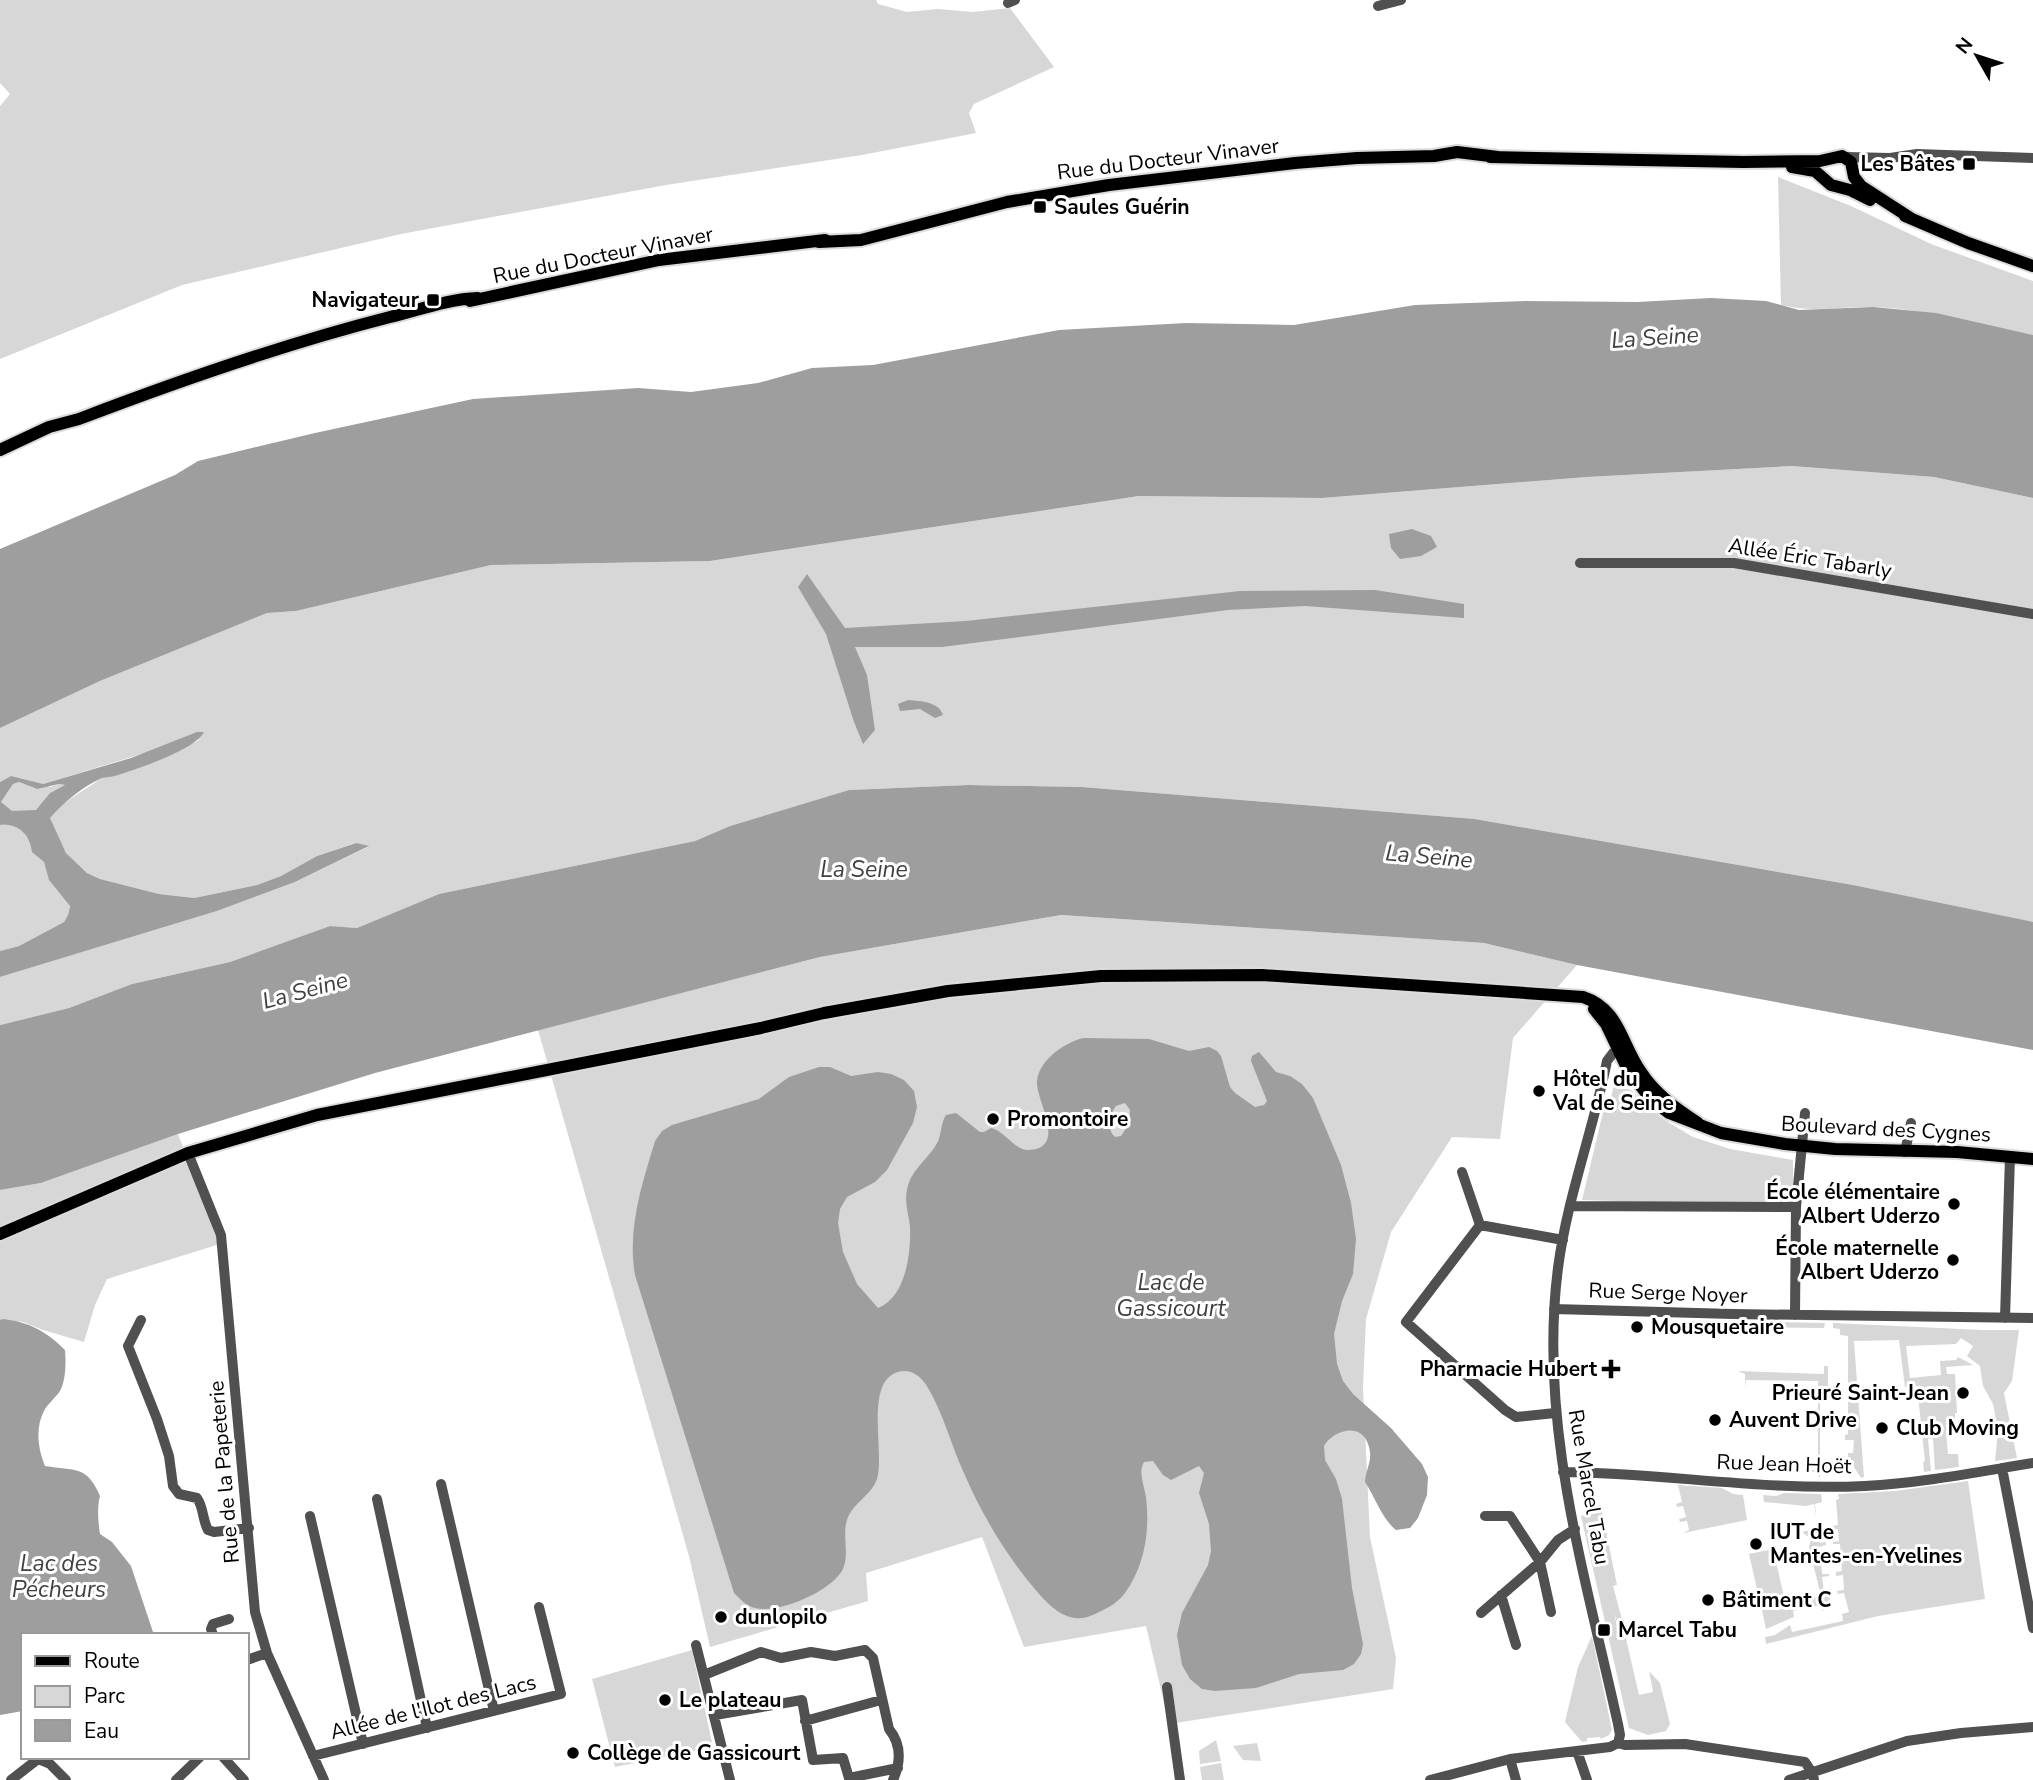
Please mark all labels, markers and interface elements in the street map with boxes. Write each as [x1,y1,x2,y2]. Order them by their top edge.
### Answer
north arrow [1942,21,2012,91]
text: N [1950,32,1979,60]
street label: Rue du Docteur Vinaver [1055,131,1281,187]
place label: Les Bâtes [1860,150,1955,178]
marker: Les Bâtes [1961,156,1977,172]
place label: Saules Guérin [1054,193,1190,221]
marker: Saules Guérin [1032,199,1048,215]
street label: Rue du Docteur Vinaver [491,220,716,290]
place label: Navigateur [312,286,420,314]
marker: Navigateur [425,292,441,308]
water label: La Seine [1610,319,1700,356]
street label: Allée Éric Tabarly [1726,531,1894,585]
water label: La Seine [1384,837,1474,876]
water label: La Seine [820,854,908,885]
water label: La Seine [259,964,351,1017]
place label: Hôtel du Val de Seine [1552,1065,1674,1117]
marker: Hôtel du Val de Seine [1531,1083,1547,1099]
place label: Promontoire [1007,1105,1128,1133]
street label: Boulevard des Cygnes [1780,1110,1992,1148]
marker: Promontoire [985,1111,1001,1127]
place label: École élémentaire Albert Uderzo [1766,1178,1940,1230]
marker: École élémentaire Albert Uderzo [1946,1196,1962,1212]
place label: École maternelle Albert Uderzo [1775,1234,1939,1286]
marker: École maternelle Albert Uderzo [1945,1252,1961,1268]
water label: Lac de Gassicourt [1116,1267,1227,1324]
street label: Rue Serge Noyer [1588,1276,1748,1310]
place label: Mousquetaire [1651,1313,1784,1341]
marker: Mousquetaire [1629,1319,1645,1335]
place label: Pharmacie Hubert [1420,1355,1598,1383]
marker: Pharmacie Hubert [1603,1361,1619,1377]
street label: Rue de la Papeterie [202,1379,246,1565]
place label: Prieuré Saint-Jean [1772,1379,1949,1407]
marker: Prieuré Saint-Jean [1955,1385,1971,1401]
place label: Auvent Drive [1729,1406,1857,1434]
street label: Rue Marcel Tabu [1562,1407,1616,1567]
marker: Auvent Drive [1707,1412,1723,1428]
place label: Club Moving [1896,1414,2019,1442]
marker: Club Moving [1874,1420,1890,1436]
street label: Rue Jean Hoët [1716,1448,1853,1480]
place label: IUT de Mantes-en-Yvelines [1770,1518,1962,1570]
marker: IUT de Mantes-en-Yvelines [1748,1536,1764,1552]
water label: Lac des Pécheurs [12,1548,106,1605]
place label: Bâtiment C [1722,1586,1831,1614]
marker: Bâtiment C [1700,1592,1716,1608]
place label: dunlopilo [735,1603,827,1631]
marker: dunlopilo [713,1609,729,1625]
place label: Marcel Tabu [1618,1616,1737,1644]
marker: Marcel Tabu [1596,1622,1612,1638]
legend [21,1633,248,1759]
text: Route [84,1647,140,1675]
street label: Allée de l'Ilot des Lacs [327,1668,539,1746]
text: Parc [84,1682,125,1710]
place label: Le plateau [679,1686,782,1714]
marker: Le plateau [657,1692,673,1708]
text: Eau [84,1717,119,1745]
place label: Collège de Gassicourt [587,1739,801,1767]
marker: Collège de Gassicourt [565,1745,581,1761]

